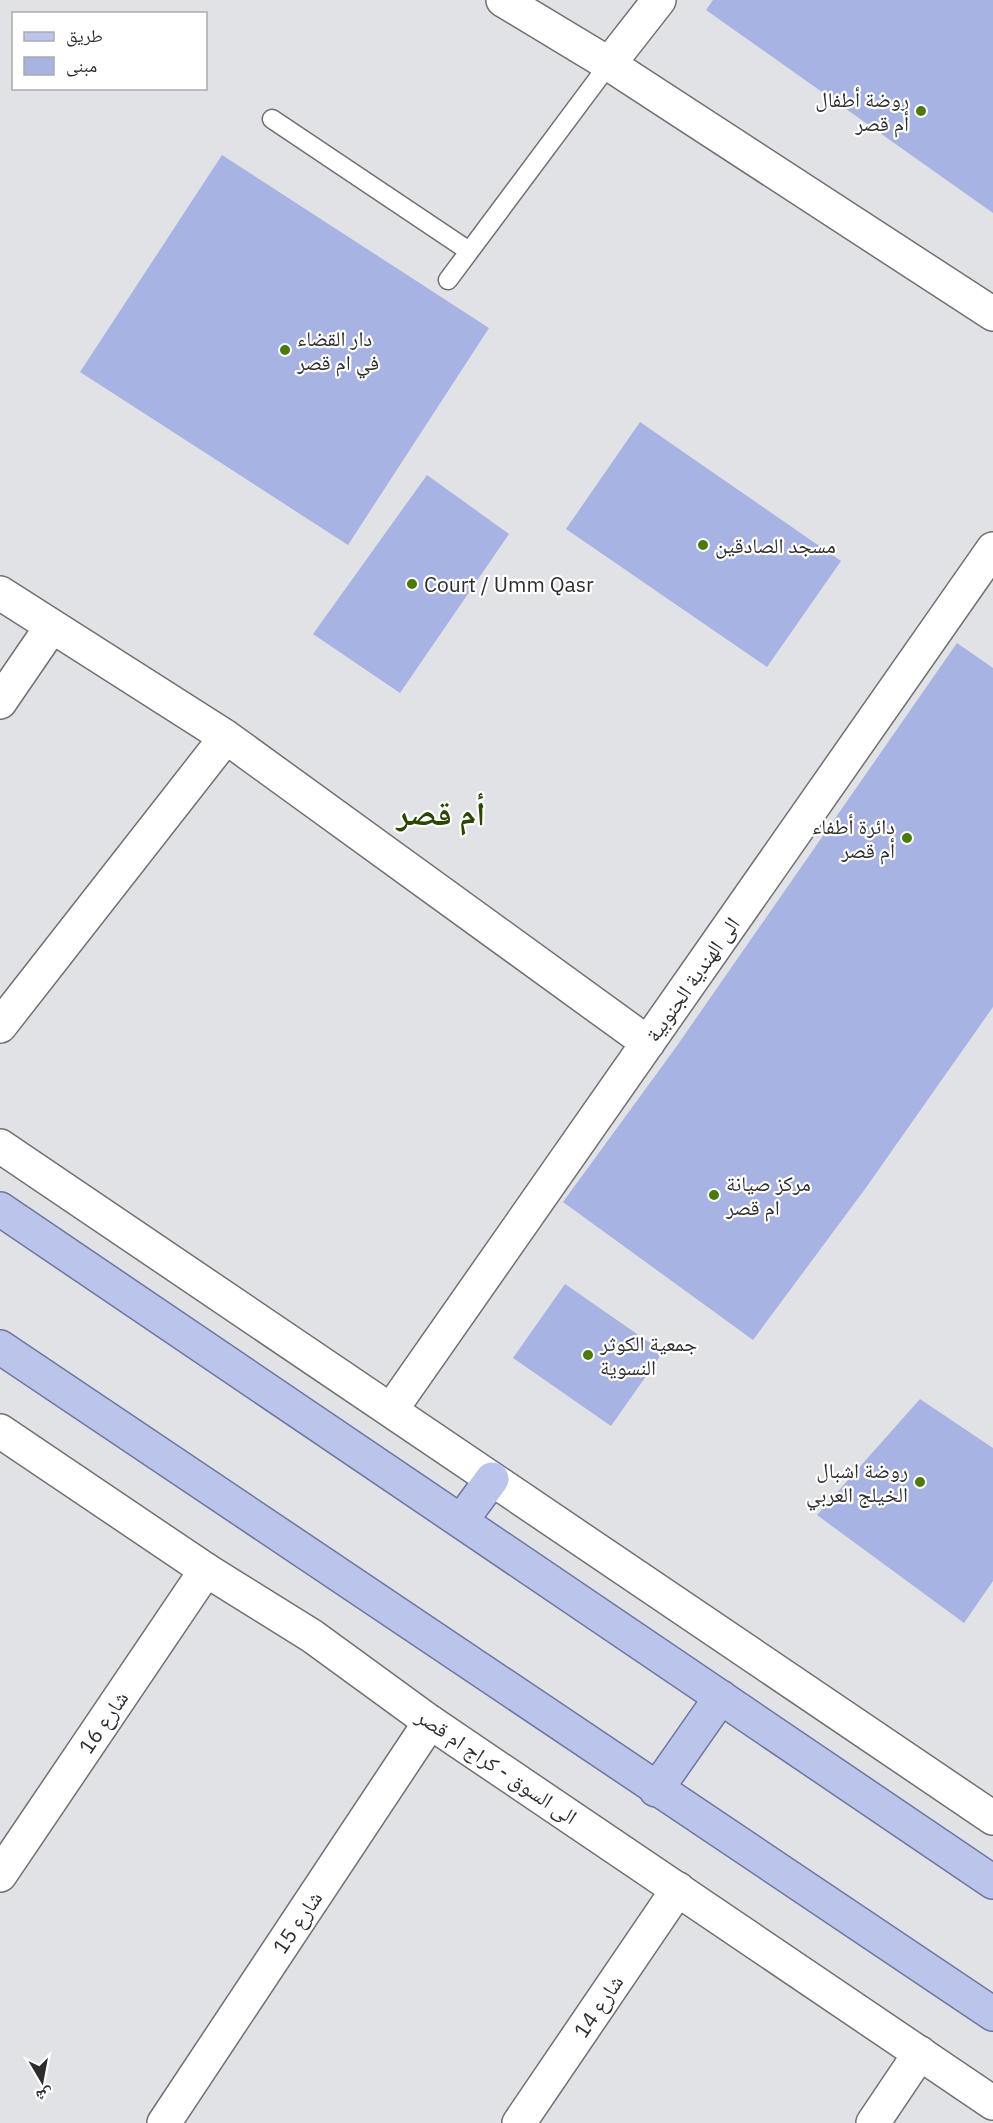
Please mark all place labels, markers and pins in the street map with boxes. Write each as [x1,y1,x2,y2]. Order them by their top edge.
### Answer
place label: روضة أطفال أم قصر [815,85,909,138]
marker: روضة أطفال أم قصر [914,104,928,118]
place label: دار القضاء في ام قصر [296,324,379,379]
marker: دار القضاء في ام قصر [278,343,292,357]
place label: مسجد الصادقين [715,531,836,559]
marker: مسجد الصادقين [696,538,710,552]
place label: Court / Umm Qasr [424,570,594,598]
marker: Court / Umm Qasr [405,577,419,591]
place label: دائرة أطفاء أم قصر [812,812,895,865]
marker: دائرة أطفاء أم قصر [900,831,914,845]
place label: مركز صيانة ام قصر [725,1169,811,1222]
marker: مركز صيانة ام قصر [707,1188,721,1202]
place label: جمعية الكوثر النسوية [599,1329,697,1381]
marker: جمعية الكوثر النسوية [581,1348,595,1362]
place label: روضة اشبال الخيلج العربي [806,1456,908,1511]
marker: روضة اشبال الخيلج العربي [913,1475,927,1489]

